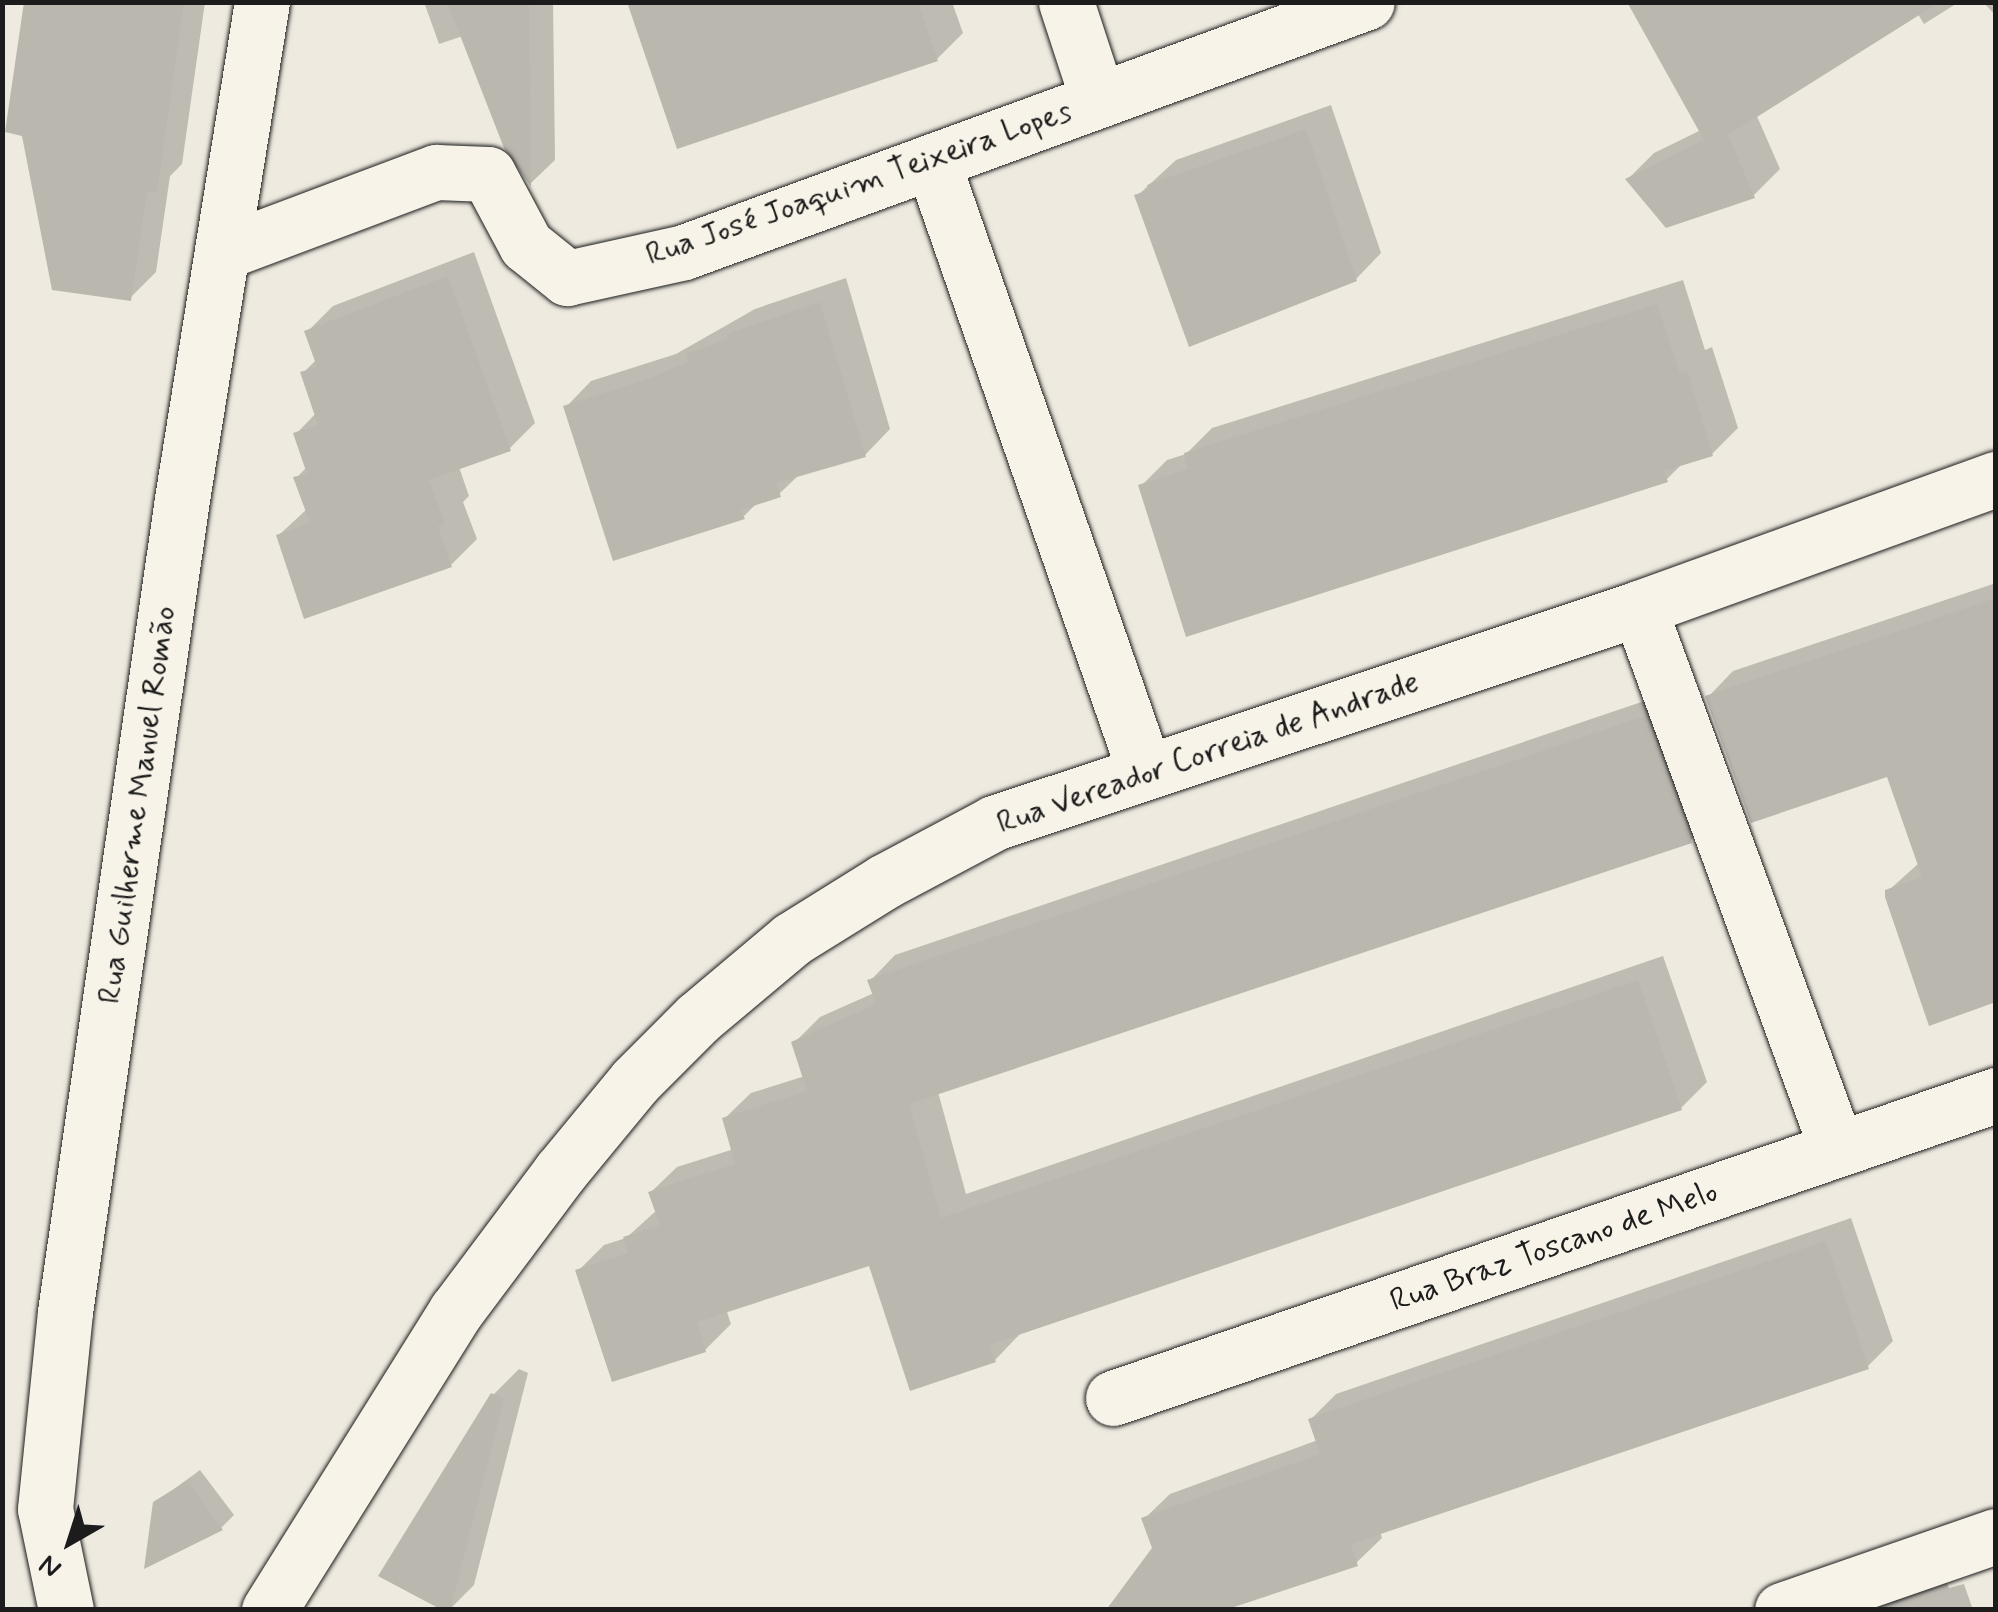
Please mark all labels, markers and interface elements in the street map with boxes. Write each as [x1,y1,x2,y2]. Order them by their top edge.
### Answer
street label: Rua José Joaquim Teixeira Lopes [639,92,1079,276]
street label: Rua Guilherme Manuel Romão [91,602,185,1008]
street label: Rua Vereador Correia de Andrade [987,661,1429,845]
street label: Rua Braz Toscano de Melo [1385,1173,1723,1321]
north arrow [20,1492,120,1592]
text: N [32,1545,70,1586]

